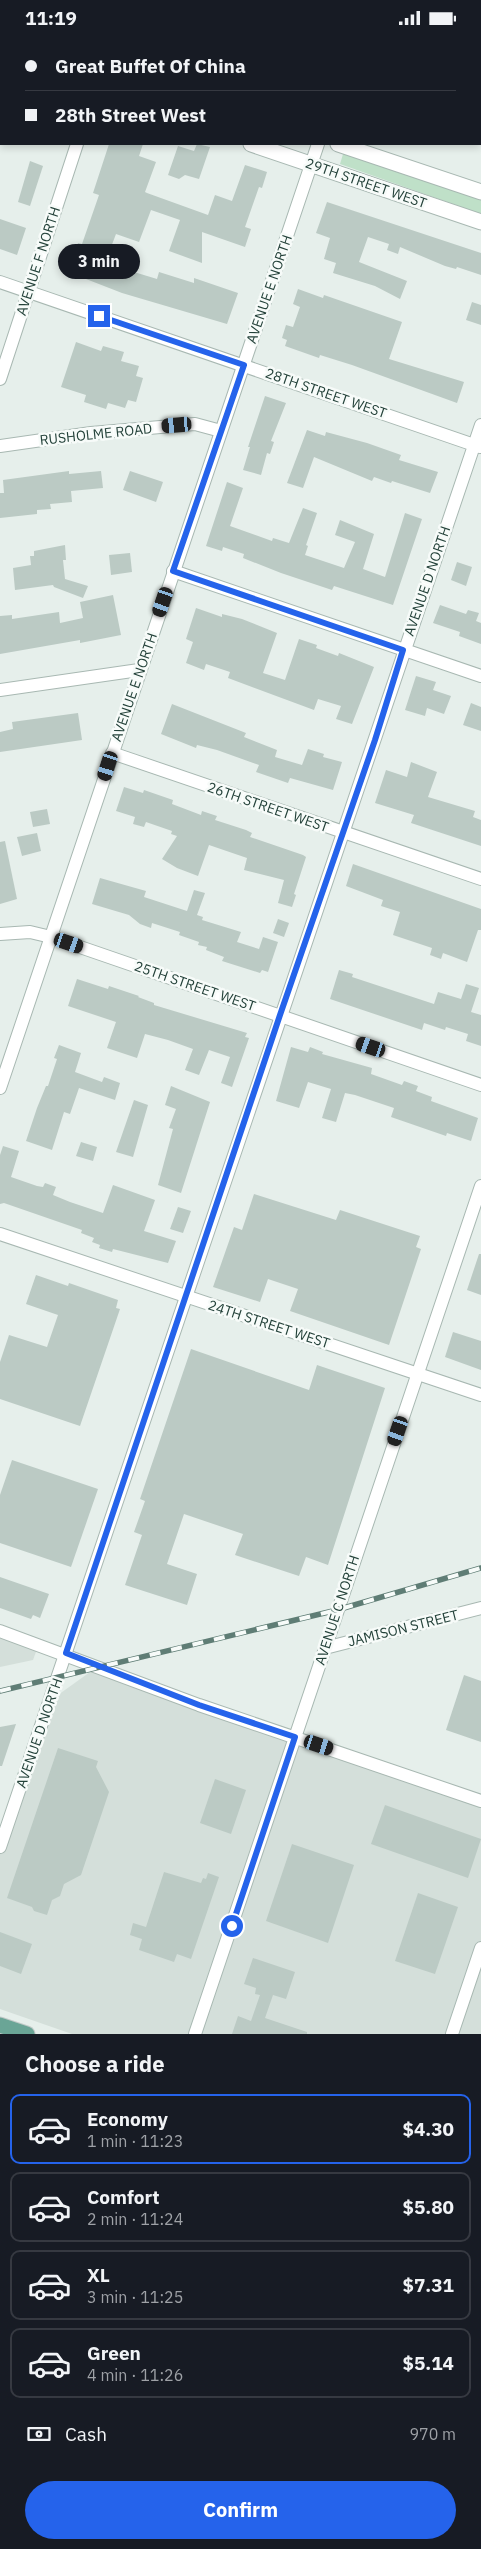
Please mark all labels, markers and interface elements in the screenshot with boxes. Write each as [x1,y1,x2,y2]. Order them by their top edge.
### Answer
text: 11:19 [25,6,77,30]
text: Great Buffet Of China [55,54,246,78]
text: 28th Street West [55,103,206,127]
street label: 29TH STREET WEST [303,154,429,212]
street label: AVENUE F NORTH [12,204,64,318]
street label: AVENUE E NORTH [242,232,296,346]
callout: 3 min [58,243,140,279]
text: 3 min [78,251,120,271]
route end [88,305,110,327]
street label: 28TH STREET WEST [263,364,389,422]
car [161,416,192,434]
street label: RUSHOLME ROAD [39,419,153,449]
street label: AVENUE D NORTH [400,524,454,638]
car [151,585,174,619]
street label: AVENUE E NORTH [107,630,161,744]
car [96,749,119,783]
street label: 26TH STREET WEST [205,778,331,836]
car [52,931,85,955]
street label: 25TH STREET WEST [132,957,258,1015]
car [354,1035,387,1059]
street label: 24TH STREET WEST [206,1296,332,1352]
car [386,1414,409,1448]
street label: AVENUE C NORTH [311,1553,363,1667]
street label: JAMISON STREET [346,1606,460,1650]
street label: AVENUE D NORTH [12,1676,66,1790]
car [302,1733,335,1757]
route start [221,1915,243,1937]
text: Choose a ride [25,2049,165,2078]
icon: car [27,2107,72,2152]
text: Economy [87,2107,168,2131]
text: $4.30 [402,2117,454,2141]
text: 1 min · 11:23 [87,2131,183,2151]
icon: car [27,2185,72,2230]
text: Comfort [87,2185,160,2209]
text: $5.80 [402,2195,454,2219]
text: 2 min · 11:24 [87,2209,183,2229]
icon: car [27,2263,72,2308]
text: XL [87,2263,110,2287]
text: $7.31 [402,2273,454,2297]
text: 3 min · 11:25 [87,2287,183,2307]
icon: car [27,2341,72,2386]
text: Green [87,2341,141,2365]
text: $5.14 [402,2351,454,2375]
text: 4 min · 11:26 [87,2365,183,2385]
icon: cash [25,2420,53,2448]
text: Cash [65,2422,107,2446]
text: 970 m [409,2424,456,2444]
button: Confirm [25,2481,456,2539]

